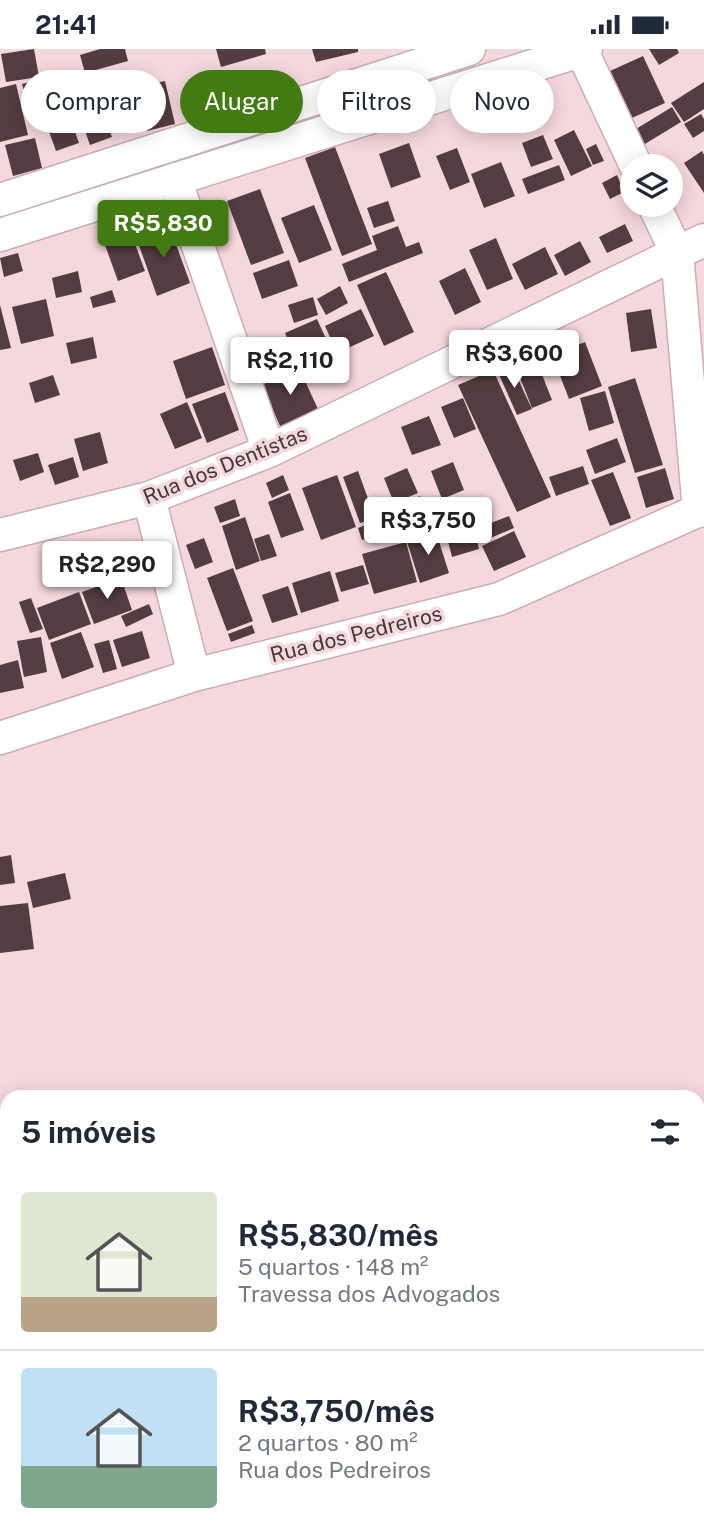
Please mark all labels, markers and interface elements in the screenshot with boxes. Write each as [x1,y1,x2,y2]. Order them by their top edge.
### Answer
text: 21:41 [35,9,98,40]
chip: Comprar [21,70,166,133]
chip: Alugar [180,70,303,133]
chip: Filtros [317,70,436,133]
chip: Novo [450,70,554,133]
map controls [620,154,683,217]
button: layers [620,154,683,217]
pin: R$5,830 [98,201,228,260]
text: R$5,830 [114,209,212,236]
pin: R$3,600 [449,331,579,390]
pin: R$2,110 [225,337,355,397]
text: R$3,600 [465,339,563,366]
text: R$2,110 [246,346,334,373]
street label: Rua dos Dentistas [139,421,311,509]
pin: R$3,750 [363,497,493,557]
text: R$3,750 [380,506,476,533]
pin: R$2,290 [42,541,172,601]
text: R$2,290 [58,550,156,577]
street label: Rua dos Pedreiros [268,601,444,667]
icon: filters [646,1113,684,1151]
text: 5 imóveis [21,1114,156,1150]
text: R$5,830/mês [238,1217,438,1253]
icon: home [77,1220,161,1304]
text: 5 quartos · 148 m² [238,1253,429,1280]
text: Travessa dos Advogados [238,1280,500,1307]
text: R$3,750/mês [238,1393,435,1429]
icon: home [77,1396,161,1480]
text: 2 quartos · 80 m² [238,1429,418,1456]
text: Rua dos Pedreiros [238,1456,431,1483]

